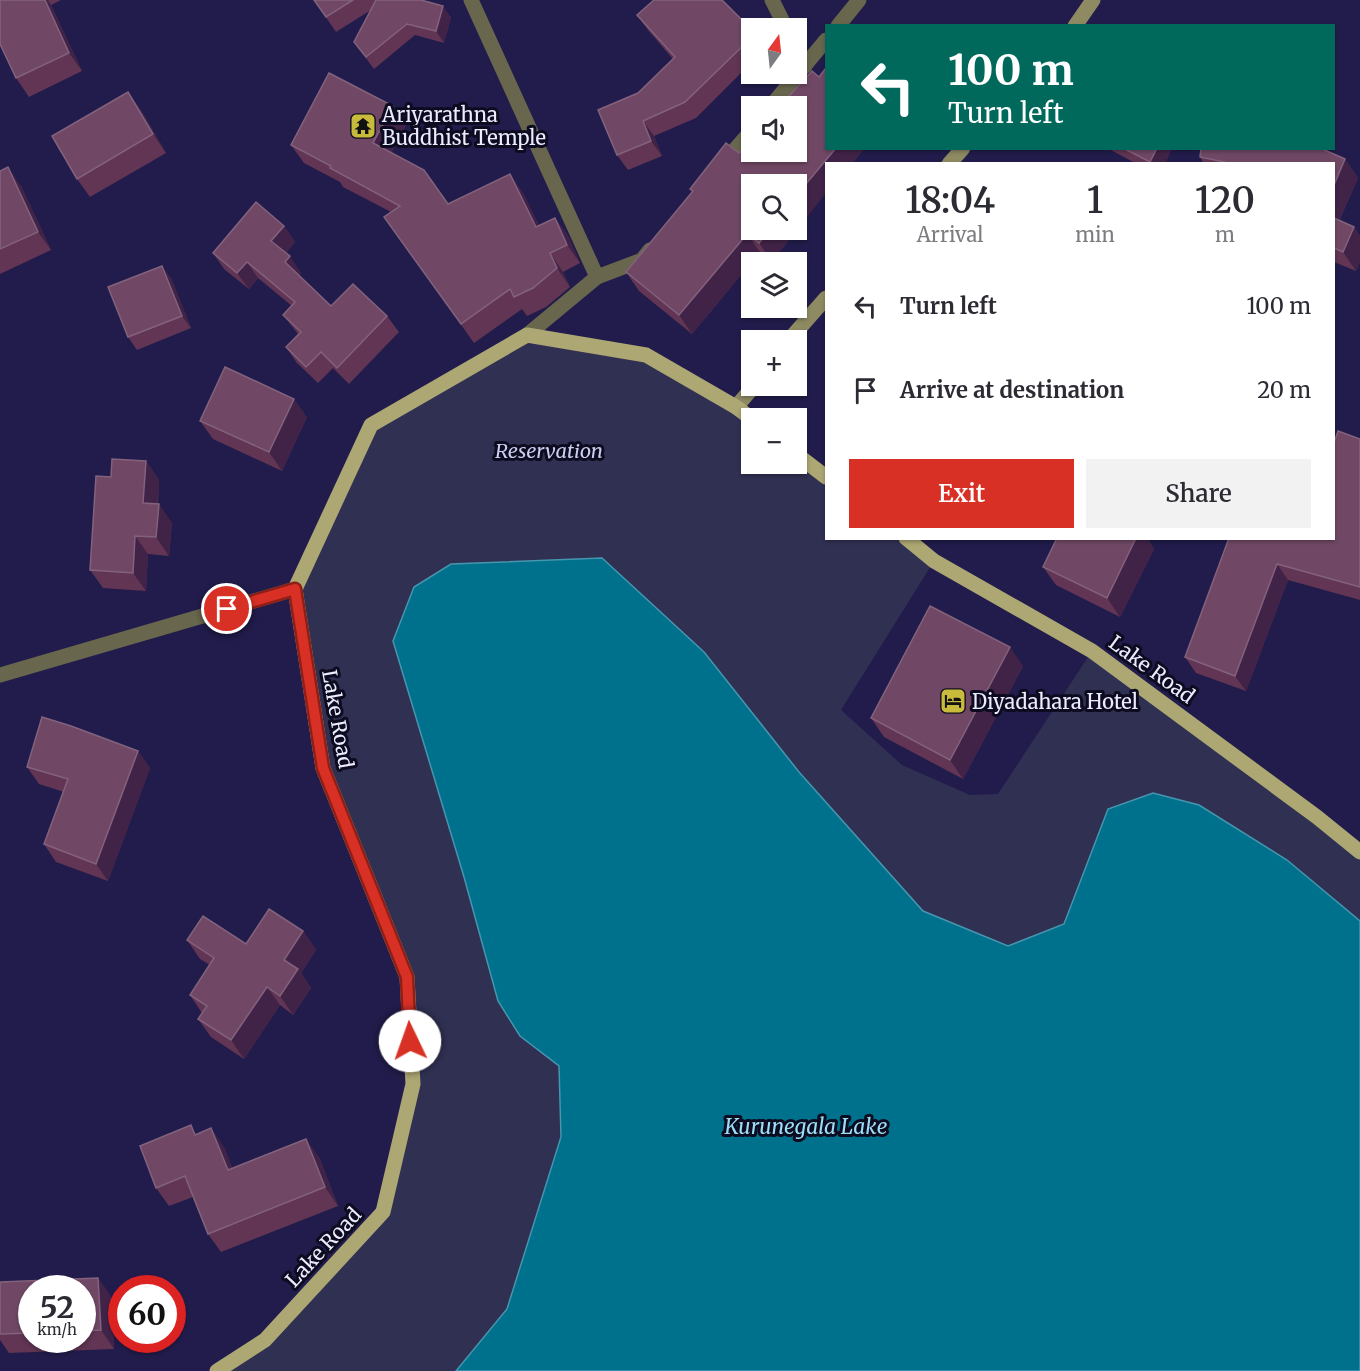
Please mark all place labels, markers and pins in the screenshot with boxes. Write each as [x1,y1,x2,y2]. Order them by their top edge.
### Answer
place label: Ariyarathna Buddhist Temple [381,102,546,150]
temple icon: Ariyarathna Buddhist Temple [348,111,378,141]
pin [201,583,252,634]
hotel icon: Diyadahara Hotel [938,686,968,716]
place label: Diyadahara Hotel [972,689,1138,714]

